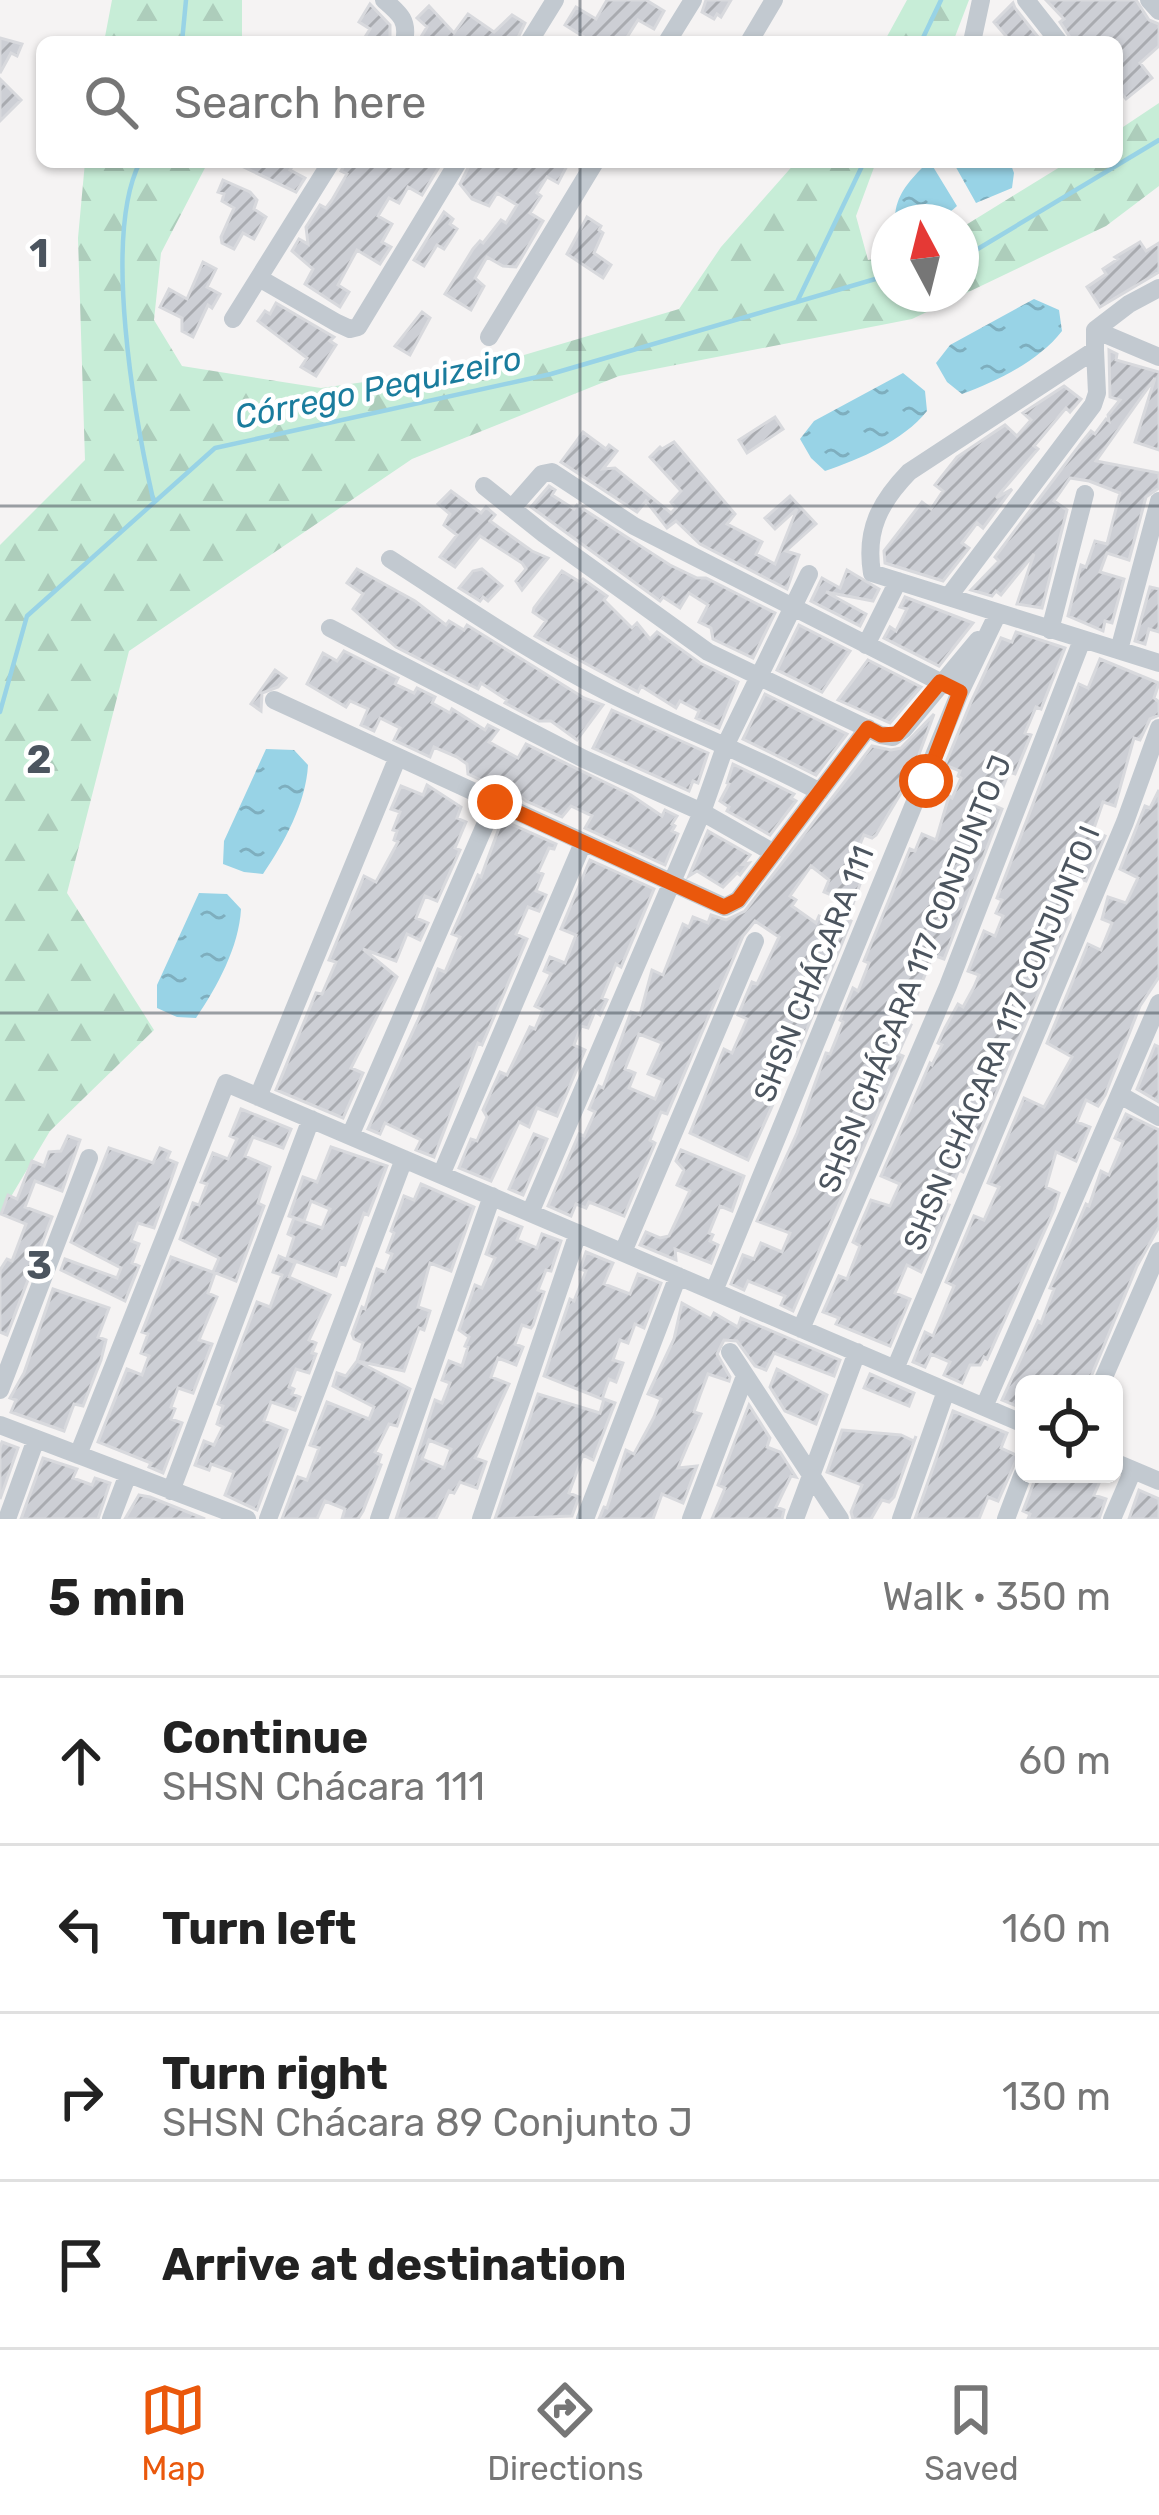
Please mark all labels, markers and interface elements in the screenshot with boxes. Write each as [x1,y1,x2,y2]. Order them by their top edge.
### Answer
search box [36,36,1123,168]
icon: search [78,69,144,135]
text: Search here [174,76,426,129]
north arrow [871,204,979,312]
text: 1 [29,231,49,277]
water label: Córrego Pequizeiro [231,338,525,437]
text: 2 [26,737,52,783]
street label: SHSN CHÁCARA 117 CONJUNTO J [811,750,1019,1198]
route start [899,754,953,808]
route end [468,775,522,829]
street label: SHSN CHÁCARA 117 CONJUNTO I [896,820,1108,1256]
street label: SHSN CHÁCARA 111 [746,841,882,1107]
text: 3 [26,1243,52,1289]
map controls [1015,1375,1123,1483]
button: locate [1015,1375,1123,1483]
text: 5 min [48,1567,186,1628]
text: Walk · 350 m [882,1574,1111,1620]
text: Continue [162,1711,368,1764]
icon: ahead [48,1728,114,1794]
text: 60 m [1018,1738,1111,1784]
text: SHSN Chácara 111 [162,1764,485,1810]
icon: left [48,1896,114,1962]
text: Turn left [162,1902,356,1955]
text: 160 m [1002,1906,1111,1952]
text: Turn right [162,2047,388,2100]
icon: right [48,2064,114,2130]
text: 130 m [1002,2074,1111,2120]
text: SHSN Chácara 89 Conjunto J [162,2100,693,2146]
icon: arrive [48,2232,114,2298]
text: Arrive at destination [162,2238,627,2291]
tab: Map [140,2377,206,2488]
tab: Directions [487,2377,644,2488]
tab: Saved [924,2377,1019,2488]

